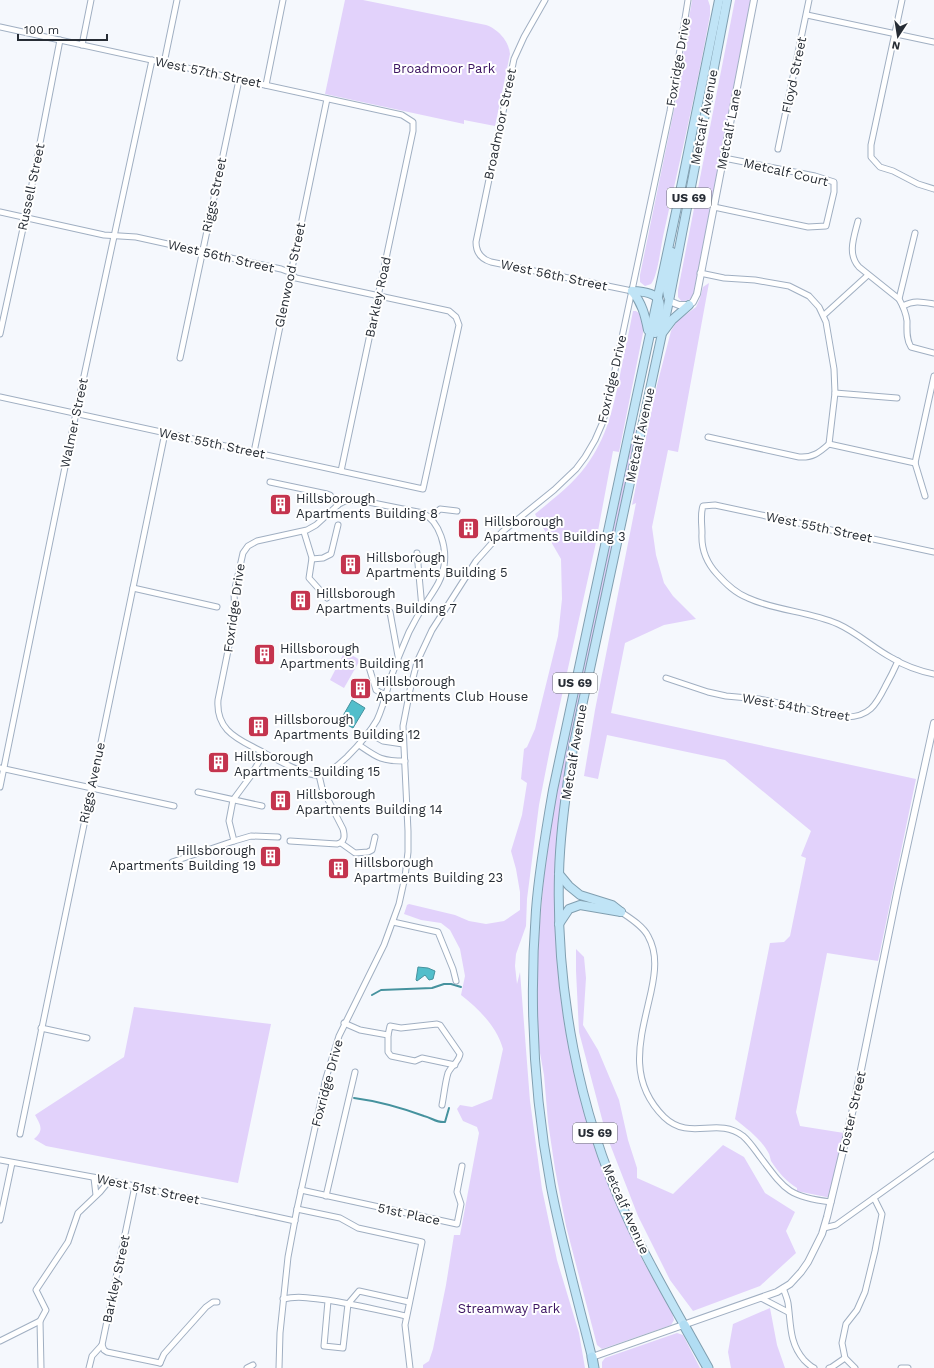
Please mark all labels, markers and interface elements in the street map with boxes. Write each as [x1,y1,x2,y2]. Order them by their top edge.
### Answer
scale bar [18,16,107,42]
street label: Foxridge Drive [663,16,693,108]
north arrow [878,16,918,56]
text: 100 m [24,23,59,37]
street label: Floyd Street [779,35,810,115]
text: N [891,38,901,52]
street label: West 57th Street [154,53,263,91]
park label: Broadmoor Park [393,61,496,76]
street label: Broadmoor Street [481,66,519,181]
street label: Metcalf Avenue [687,68,721,166]
street label: Metcalf Lane [714,87,744,171]
street label: Russell Street [14,141,48,232]
street label: Metcalf Court [742,155,830,189]
street label: Riggs Street [199,156,229,234]
road number: US 69 [667,188,711,208]
street label: Glenwood Street [272,221,309,329]
street label: West 56th Street [166,236,276,276]
street label: Barkley Road [362,255,394,339]
street label: West 56th Street [499,256,609,294]
street label: Foxridge Drive [595,334,629,424]
street label: Walmer Street [57,376,91,469]
street label: Metcalf Avenue [623,386,657,484]
street label: West 55th Street [157,424,267,462]
place label: Hillsborough Apartments Building 8 [296,491,438,521]
building icon: Hillsborough Apartments Building 8 [268,492,294,518]
street label: West 55th Street [764,508,874,546]
place label: Hillsborough Apartments Building 3 [484,514,626,544]
building icon: Hillsborough Apartments Building 3 [455,515,481,541]
place label: Hillsborough Apartments Building 5 [366,550,508,580]
building icon: Hillsborough Apartments Building 5 [338,551,364,577]
street label: Foxridge Drive [220,563,248,653]
place label: Hillsborough Apartments Building 7 [316,586,457,616]
building icon: Hillsborough Apartments Building 7 [288,587,314,613]
place label: Hillsborough Apartments Building 11 [280,641,424,671]
building icon: Hillsborough Apartments Building 11 [252,642,278,668]
road number: US 69 [553,673,597,693]
place label: Hillsborough Apartments Club House [376,674,528,704]
building icon: Hillsborough Apartments Club House [347,675,373,701]
street label: West 54th Street [741,690,851,724]
street label: Metcalf Avenue [558,703,590,801]
place label: Hillsborough Apartments Building 12 [274,712,420,742]
building icon: Hillsborough Apartments Building 12 [245,713,271,739]
street label: Riggs Avenue [76,741,108,825]
place label: Hillsborough Apartments Building 15 [234,749,380,779]
building icon: Hillsborough Apartments Building 15 [206,750,232,776]
place label: Hillsborough Apartments Building 14 [296,787,443,817]
building icon: Hillsborough Apartments Building 14 [268,788,294,814]
place label: Hillsborough Apartments Building 19 [109,843,256,873]
building icon: Hillsborough Apartments Building 19 [258,844,284,870]
place label: Hillsborough Apartments Building 23 [354,855,503,885]
building icon: Hillsborough Apartments Building 23 [325,856,351,882]
street label: Foxridge Drive [308,1038,346,1128]
street label: Foster Street [835,1069,869,1154]
road number: US 69 [573,1123,617,1143]
street label: Metcalf Avenue [599,1162,653,1256]
street label: West 51st Street [95,1171,201,1207]
street label: 51st Place [376,1200,442,1228]
street label: Barkley Street [99,1233,133,1324]
park label: Streamway Park [458,1301,561,1316]

